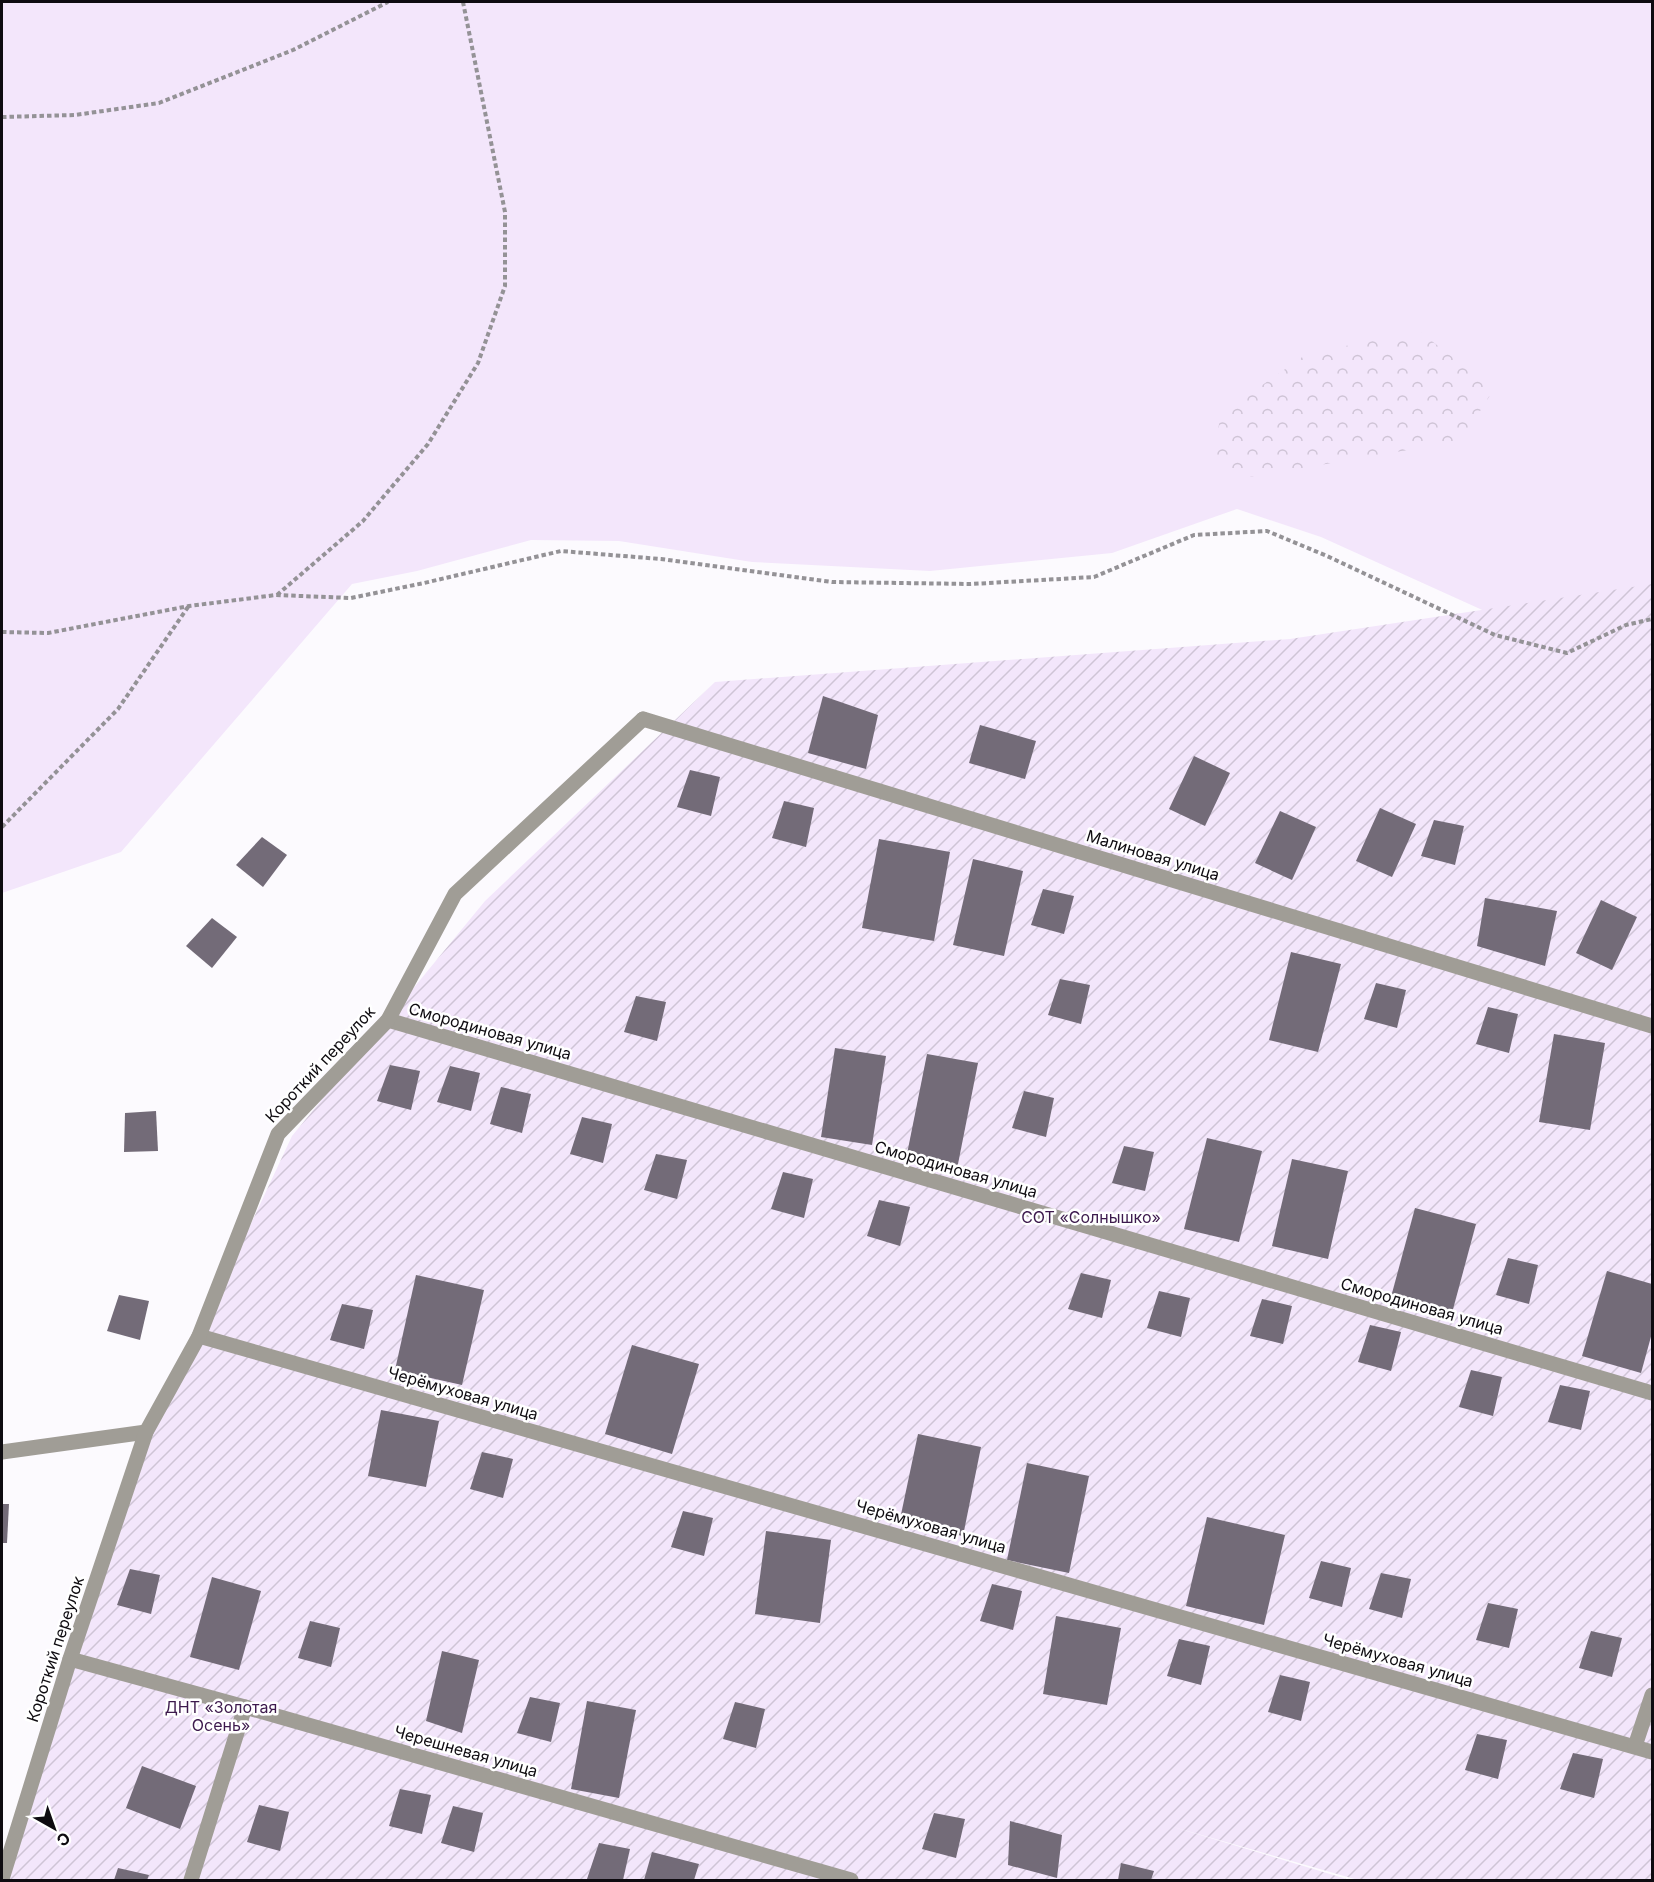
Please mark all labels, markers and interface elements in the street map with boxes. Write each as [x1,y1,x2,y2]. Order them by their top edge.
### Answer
street label: Малиновая улица [1084,825,1222,885]
street label: Смородиновая улица [406,998,574,1064]
street label: Короткий переулок [261,1001,379,1126]
street label: Смородиновая улица [872,1136,1040,1202]
park label: СОТ «Солнышко» [1021,1207,1161,1227]
street label: Смородиновая улица [1338,1273,1506,1339]
street label: Черёмуховая улица [385,1362,541,1424]
street label: Черёмуховая улица [853,1495,1009,1557]
street label: Короткий переулок [22,1573,88,1724]
street label: Черёмуховая улица [1320,1629,1476,1691]
park label: ДНТ «Золотая Осень» [165,1697,277,1735]
street label: Черешневая улица [392,1721,540,1781]
north arrow [24,1798,84,1858]
text: С [53,1828,75,1851]

